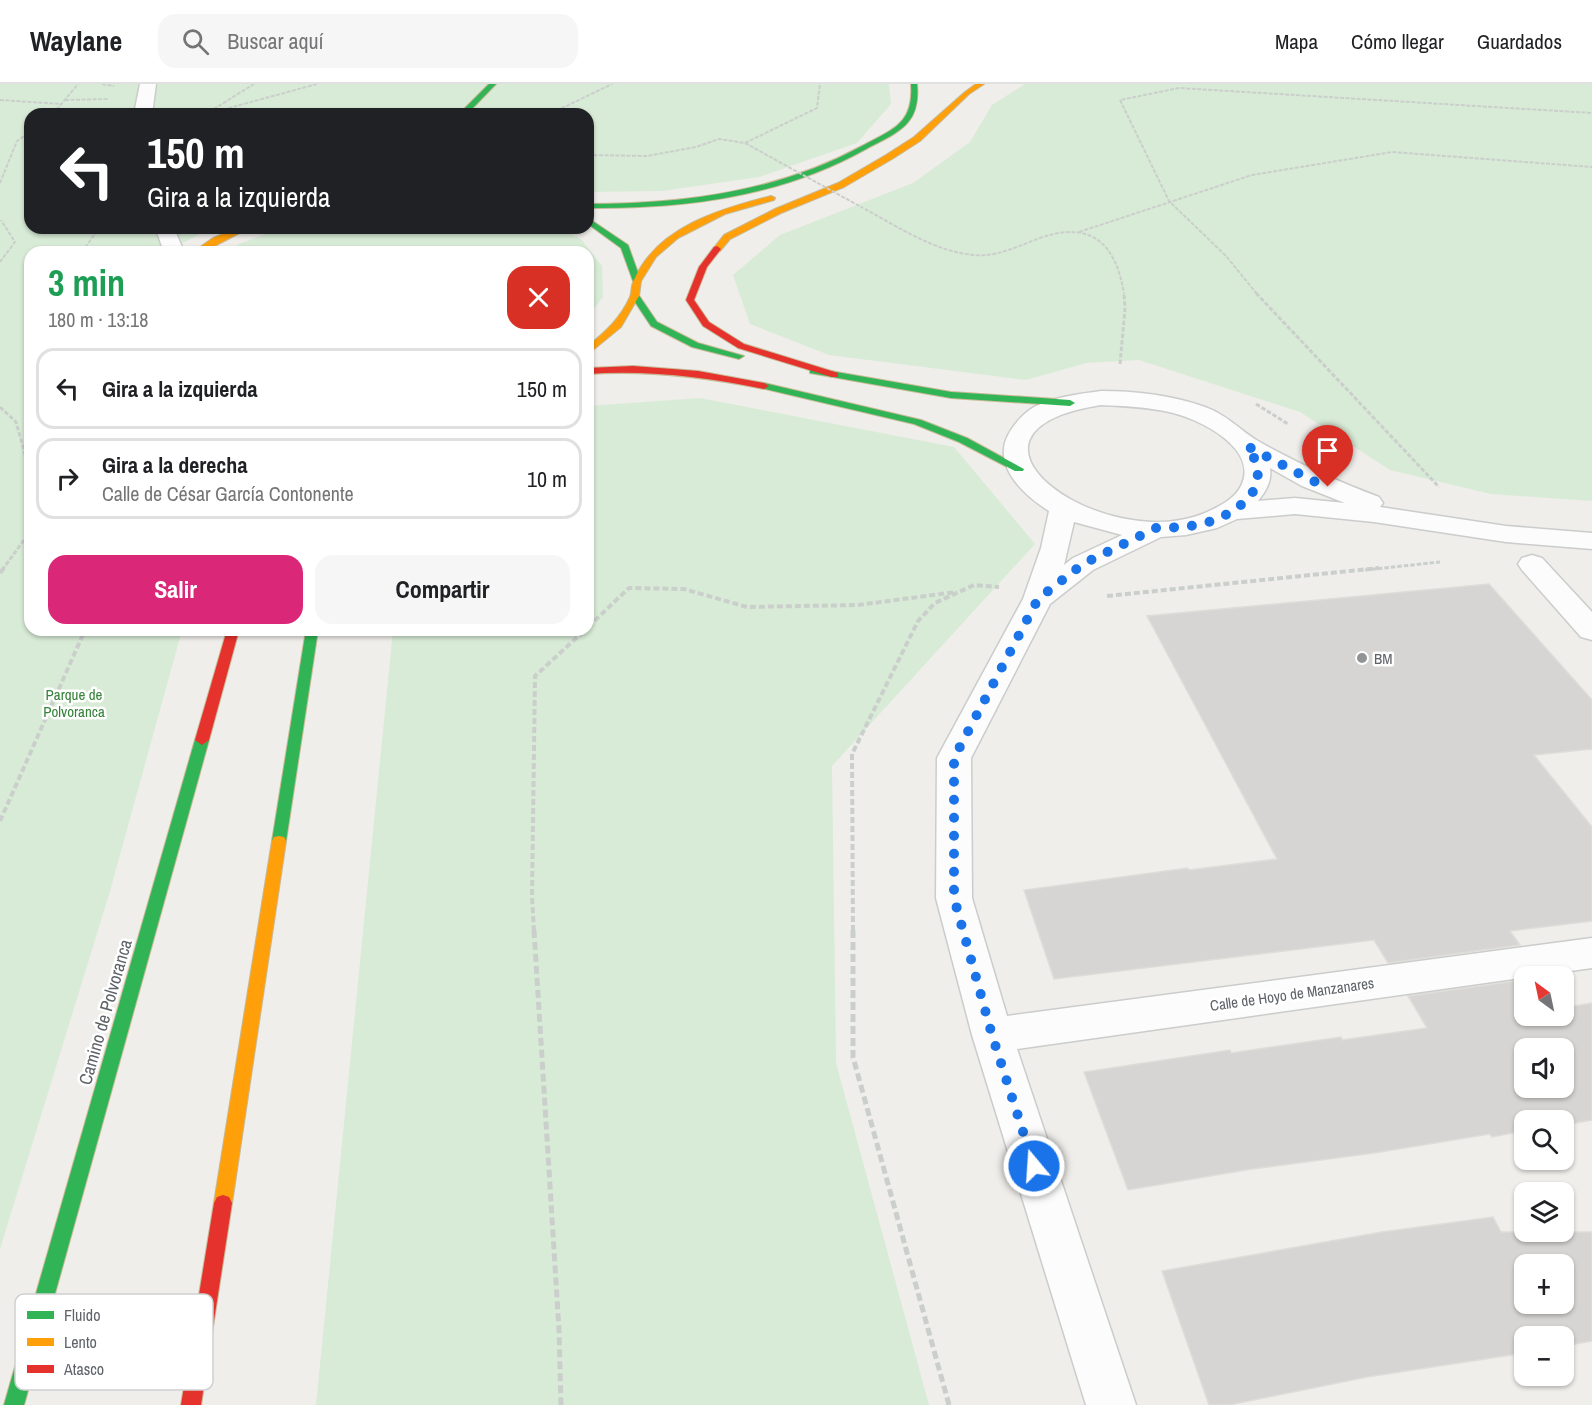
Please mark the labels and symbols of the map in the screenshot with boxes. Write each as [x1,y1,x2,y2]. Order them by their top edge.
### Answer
pin [1302,425,1353,487]
place label: BM [1374,648,1392,669]
marker: BM [1355,651,1369,665]
park label: Parque de Polvoranca [43,684,105,722]
street label: Camino de Polvoranca [72,936,138,1088]
north arrow [1514,966,1574,1026]
street label: Calle de Hoyo de Manzanares [1209,972,1375,1016]
position arrow [1002,1134,1066,1198]
legend [15,1294,213,1390]
text: Fluido [64,1304,100,1326]
text: Lento [64,1331,97,1353]
text: Atasco [63,1358,104,1380]

